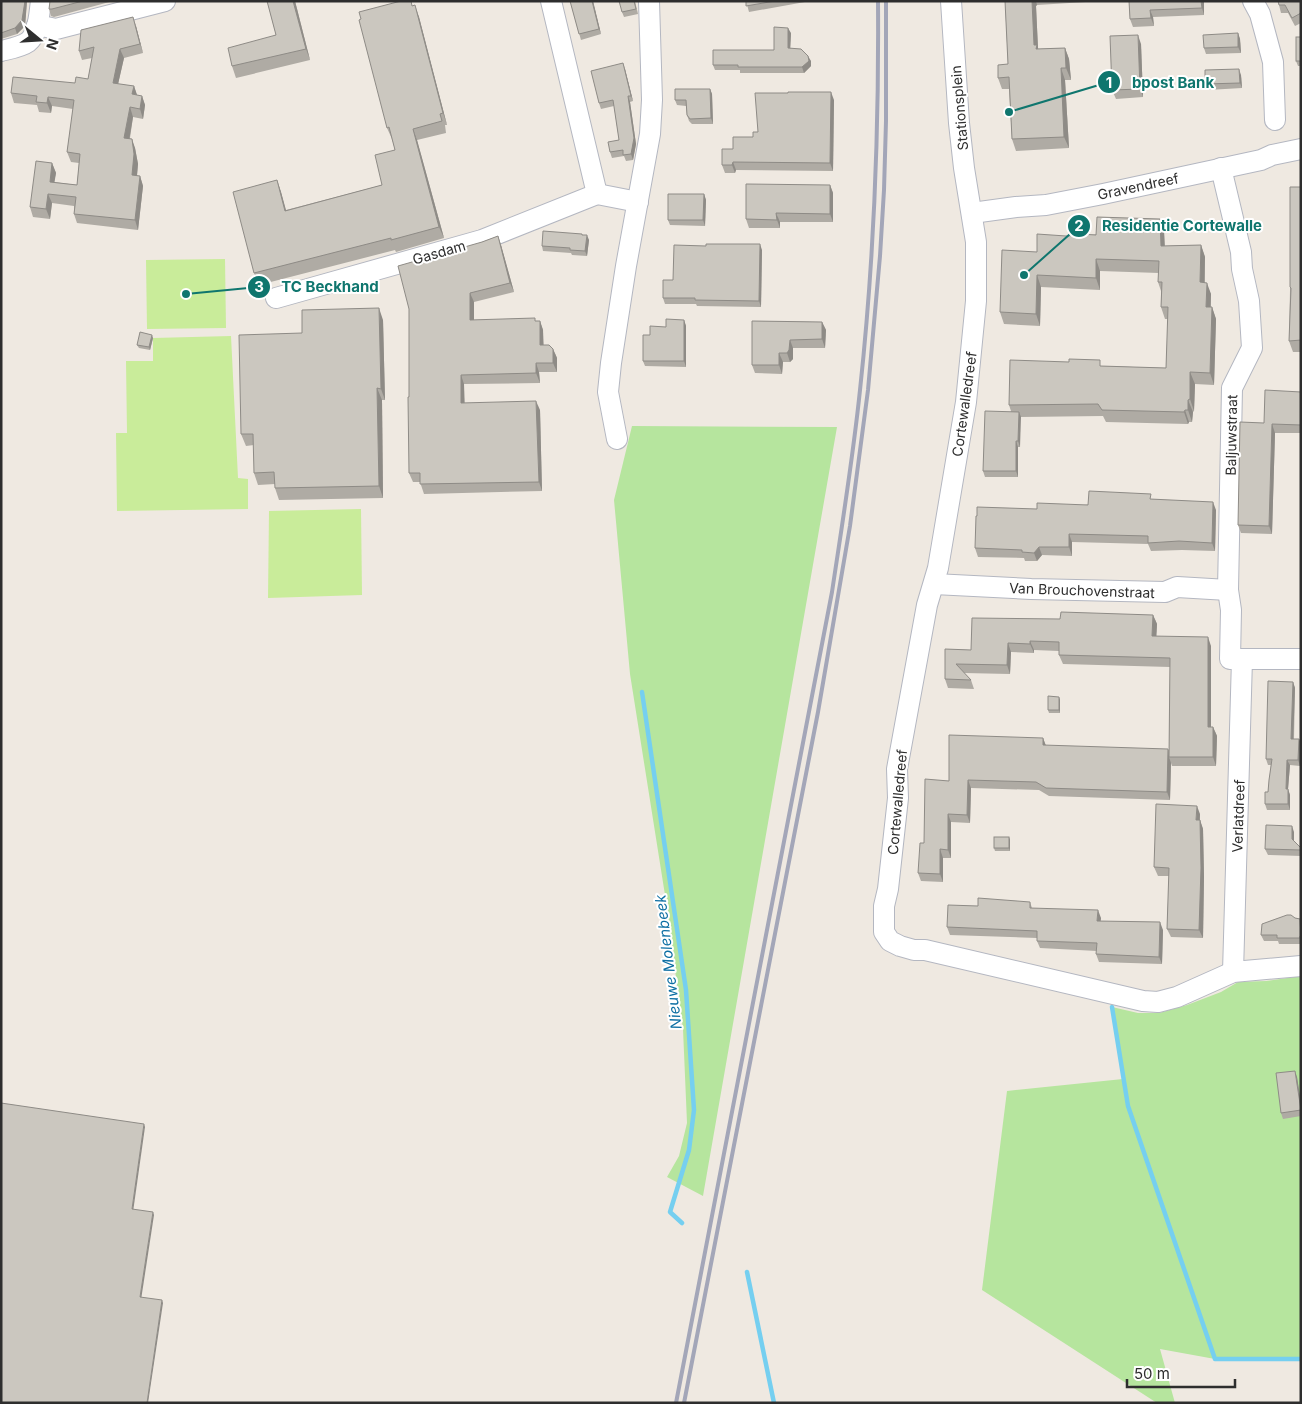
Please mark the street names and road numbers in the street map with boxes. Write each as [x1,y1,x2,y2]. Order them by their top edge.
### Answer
street label: Stationsplein [947,65,971,151]
street label: Gravendreef [1096,169,1180,203]
street label: Gasdam [411,236,467,268]
street label: Cortewalledreef [948,350,980,458]
street label: Baljuwstraat [1222,394,1240,476]
street label: Van Brouchovenstraat [1009,579,1156,601]
street label: Cortewalledreef [884,749,910,855]
street label: Verlatdreef [1228,779,1248,853]

